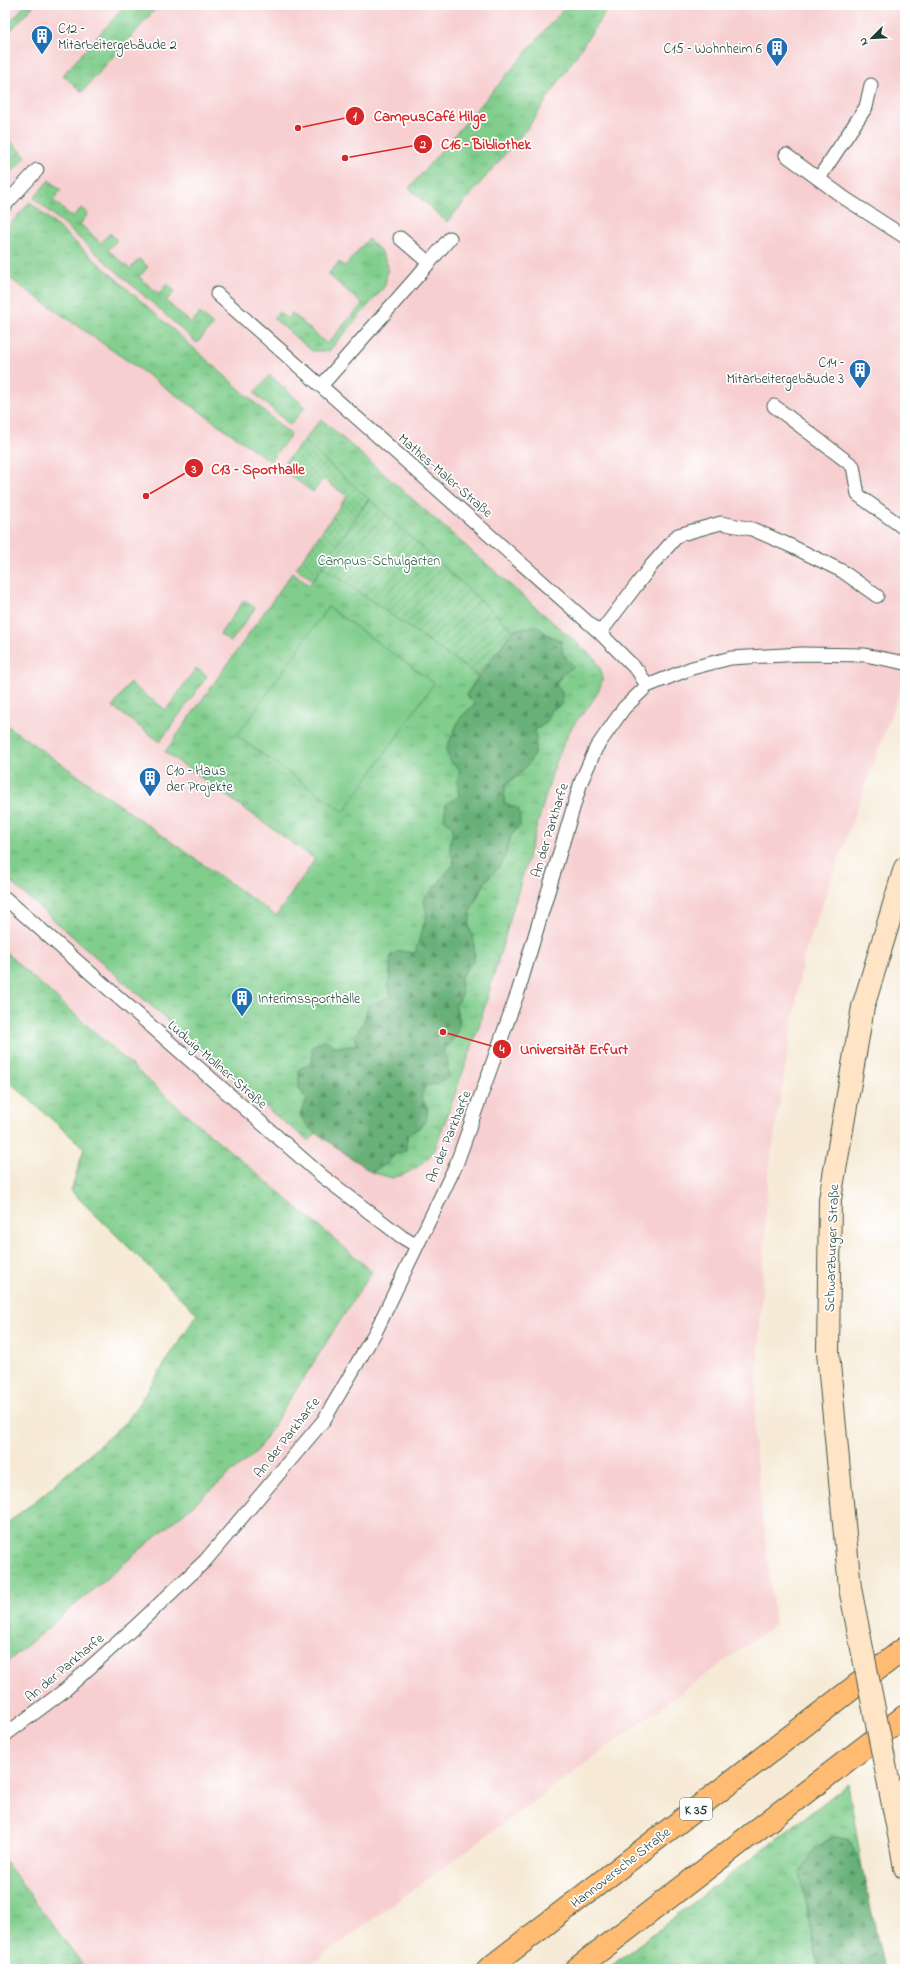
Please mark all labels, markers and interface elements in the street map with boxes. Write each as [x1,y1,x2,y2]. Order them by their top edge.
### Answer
north arrow [852,18,892,58]
place label: C12 – Mitarbeitergebäude 2 [58,19,177,57]
building icon: C12 – Mitarbeitergebäude 2 [29,23,55,56]
building icon: C15 – Wohnheim 6 [764,35,790,68]
text: N [855,35,873,48]
place label: C15 – Wohnheim 6 [664,39,762,60]
callout: CampusCafé Hilge [345,102,494,129]
text: CampusCafé Hilge [374,106,488,130]
text: 1 [353,108,357,126]
callout: C16 – Bibliothek [413,131,539,158]
text: C16 – Bibliothek [441,134,532,156]
text: 2 [419,136,426,154]
place label: C14 – Mitarbeitergebäude 3 [726,353,844,391]
building icon: C14 – Mitarbeitergebäude 3 [847,357,873,390]
street label: Mathes-Maler-Straße [393,429,498,524]
callout: C13 – Sporthalle [184,455,313,482]
text: C13 – Sporthalle [211,459,306,481]
text: 3 [191,461,197,479]
park label: Campus-Schulgarten [318,551,440,573]
place label: C10 – Haus der Projekte [166,761,233,798]
building icon: C10 – Haus der Projekte [137,765,163,798]
street label: An der Parkharfe [526,780,575,880]
building icon: Interimssporthalle [229,985,255,1018]
place label: Interimssporthalle [258,989,361,1010]
street label: Ludwig-Mollner-Straße [162,1016,272,1116]
callout: Universität Erfurt [492,1035,636,1062]
text: Universität Erfurt [520,1039,629,1061]
text: 4 [499,1041,505,1059]
street label: An der Parkharfe [421,1087,478,1186]
street label: Schwarzburger Straße [820,1183,846,1312]
street label: An der Parkharfe [249,1392,326,1483]
street label: An der Parkharfe [21,1628,110,1708]
road number: K 35 [680,1798,712,1820]
street label: Hannoversche Straße [566,1822,676,1914]

